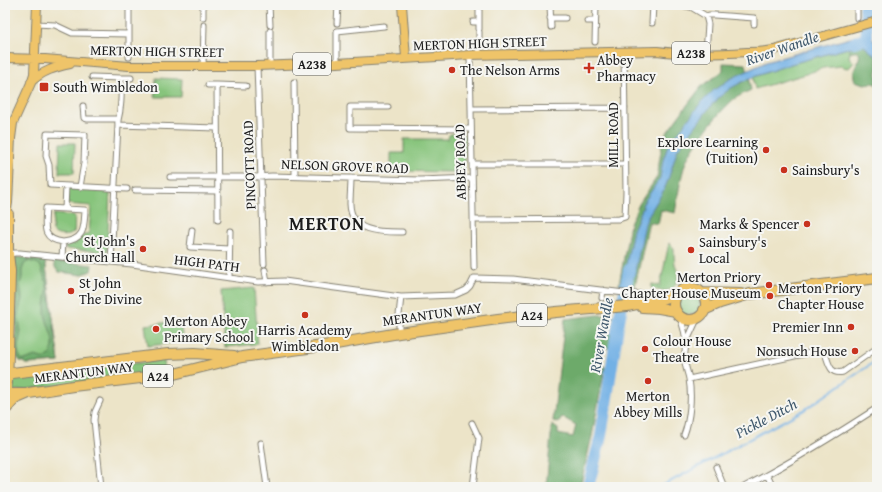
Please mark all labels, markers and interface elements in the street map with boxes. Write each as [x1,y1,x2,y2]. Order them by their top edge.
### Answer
water label: River Wandle [742,26,821,71]
street label: MERTON HIGH STREET [413,31,547,55]
street label: MERTON HIGH STREET [90,40,224,62]
road number: A238 [672,42,710,64]
place label: Abbey Pharmacy [597,50,656,86]
road number: A238 [293,53,331,75]
place label: The Nelson Arms [460,60,560,80]
marker: Abbey Pharmacy [584,63,594,73]
marker: The Nelson Arms [447,65,457,75]
place label: South Wimbledon [53,77,158,97]
marker: South Wimbledon [38,81,50,93]
street label: MILL ROAD [603,102,623,168]
street label: PINCOTT ROAD [237,120,261,210]
street label: ABBEY ROAD [449,124,471,200]
place label: Explore Learning (Tuition) [658,132,758,168]
marker: Explore Learning (Tuition) [761,145,771,155]
street label: NELSON GROVE ROAD [281,154,409,178]
place label: Sainsbury's [792,160,860,180]
marker: Sainsbury's [779,165,789,175]
district label: MERTON [289,210,365,237]
place label: Marks & Spencer [699,214,799,234]
marker: Marks & Spencer [802,219,812,229]
place label: St John's Church Hall [66,231,135,267]
place label: Sainsbury's Local [699,232,767,268]
marker: St John's Church Hall [138,244,148,254]
marker: Sainsbury's Local [686,245,696,255]
street label: HIGH PATH [173,249,241,277]
place label: Merton Priory Chapter House Museum [622,267,762,303]
place label: St John The Divine [79,273,143,309]
place label: Merton Priory Chapter House [778,278,865,314]
marker: Merton Priory Chapter House Museum [764,280,774,290]
marker: St John The Divine [66,286,76,296]
marker: Merton Priory Chapter House [765,291,775,301]
water label: River Wandle [584,296,618,375]
street label: MERANTUN WAY [381,297,484,331]
road number: A24 [517,304,547,326]
marker: Harris Academy Wimbledon [300,310,310,320]
place label: Merton Abbey Primary School [164,311,254,347]
place label: Premier Inn [773,317,843,337]
place label: Harris Academy Wimbledon [258,320,352,356]
marker: Premier Inn [846,322,856,332]
marker: Merton Abbey Primary School [151,324,161,334]
place label: Colour House Theatre [653,331,732,367]
place label: Nonsuch House [757,341,847,361]
marker: Colour House Theatre [640,344,650,354]
marker: Nonsuch House [850,346,860,356]
street label: MERANTUN WAY [33,356,135,388]
road number: A24 [143,365,173,387]
marker: Merton Abbey Mills [643,376,653,386]
place label: Merton Abbey Mills [614,386,682,422]
water label: Pickle Ditch [731,393,801,443]

